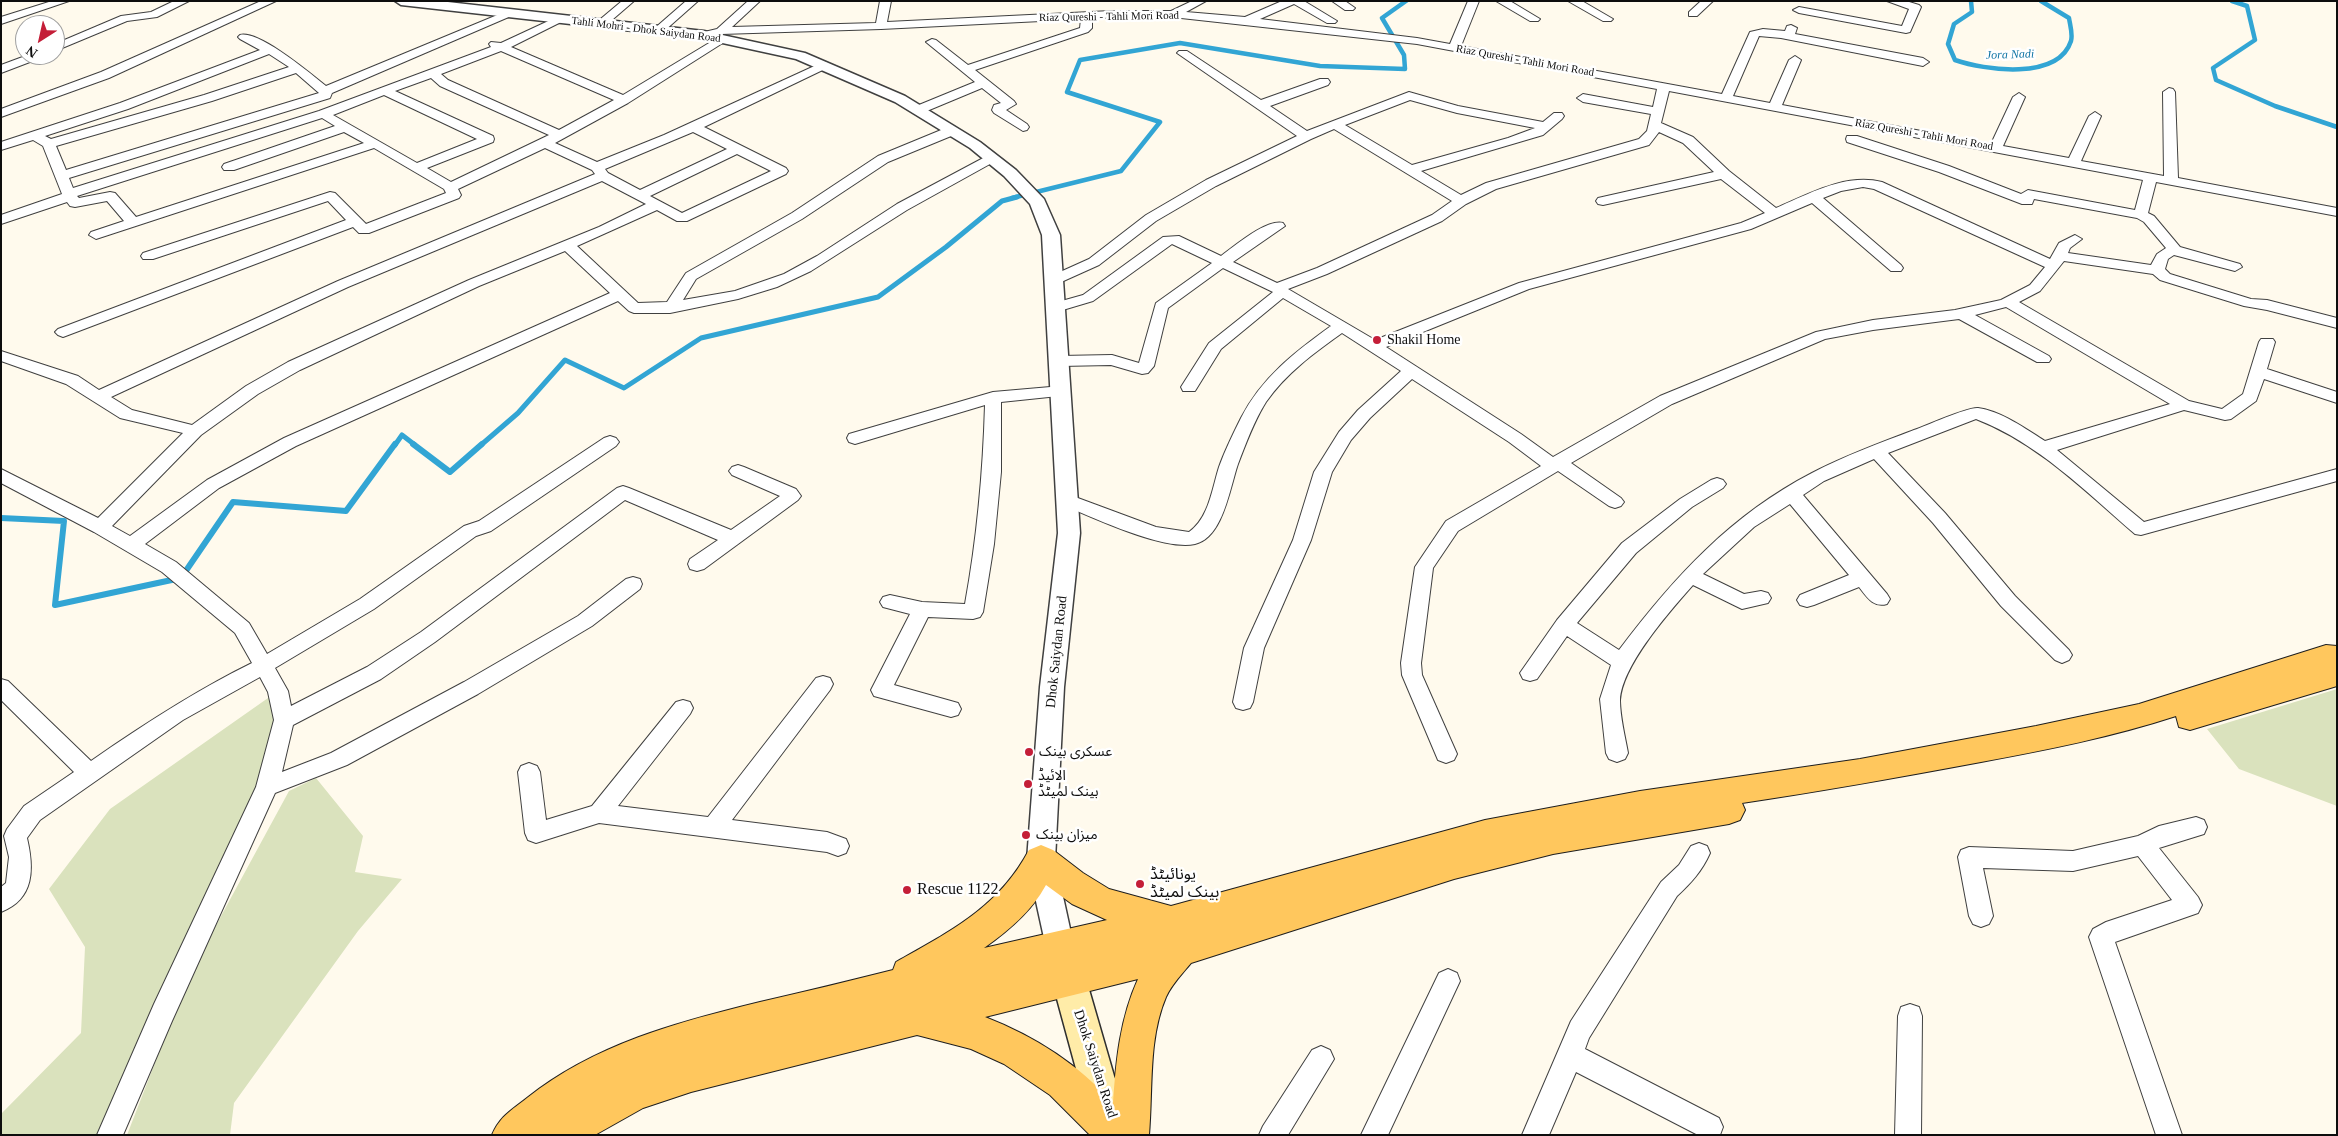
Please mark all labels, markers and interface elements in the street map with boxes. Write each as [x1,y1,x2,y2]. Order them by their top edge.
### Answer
street label: Riaz Qureshi - Tahli Mori Road [1039,9,1179,25]
street label: Tahli Mohri - Dhok Saiydan Road [571,14,721,46]
north arrow [15,15,65,65]
street label: Riaz Qureshi - Tahli Mori Road [1455,42,1595,80]
text: N [23,43,40,61]
water label: Jora Nadi [1986,47,2034,63]
street label: Riaz Qureshi - Tahli Mori Road [1854,116,1994,154]
place label: Shakil Home [1387,332,1460,348]
marker: Shakil Home [1371,334,1383,346]
street label: Dhok Saiydan Road [1043,595,1071,709]
place label: عسکری بینک [1039,744,1112,760]
marker: عسکری بینک [1023,746,1035,758]
place label: الائیڈ بینک لمیٹڈ [1038,768,1099,800]
marker: الائیڈ بینک لمیٹڈ [1022,778,1034,790]
place label: میزان بینک [1036,827,1098,843]
marker: میزان بینک [1020,829,1032,841]
place label: یونائیٹڈ بینک لمیٹڈ [1150,865,1219,903]
marker: یونائیٹڈ بینک لمیٹڈ [1134,878,1146,890]
place label: Rescue 1122 [917,880,999,900]
marker: Rescue 1122 [901,884,913,896]
street label: Dhok Saiydan Road [1070,1008,1120,1120]

